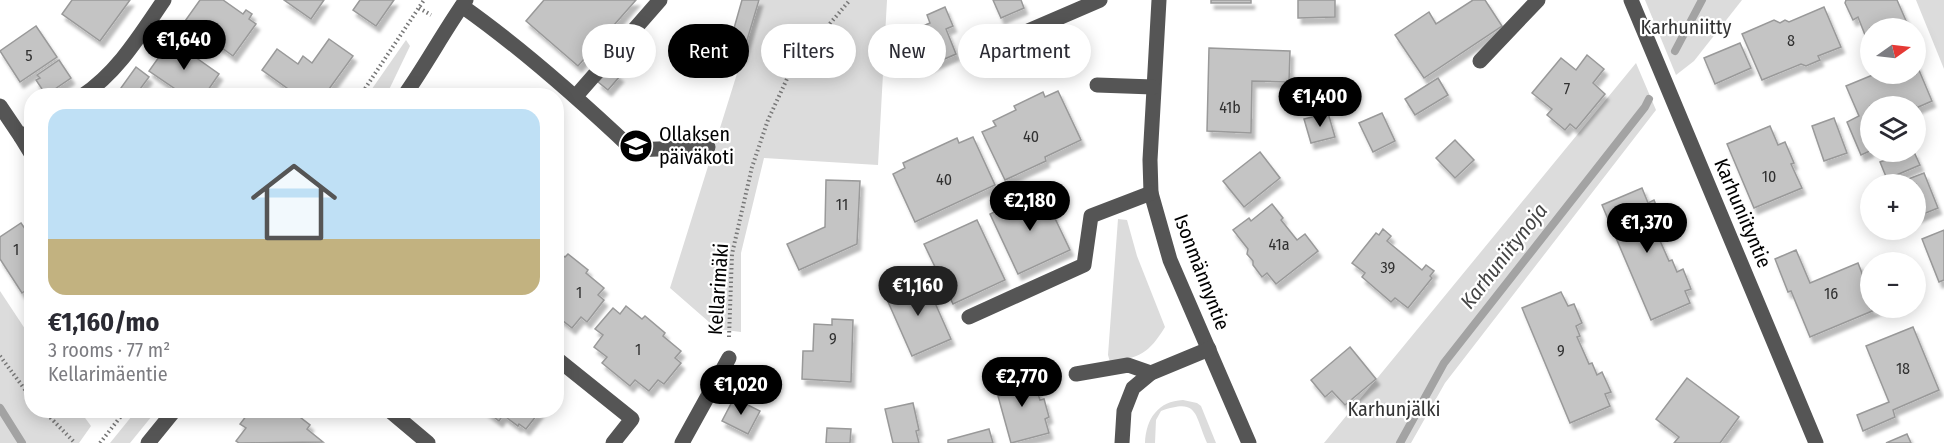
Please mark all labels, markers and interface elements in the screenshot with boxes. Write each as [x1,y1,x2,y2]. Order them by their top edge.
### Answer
park label: Karhuniitty [1641,15,1731,39]
north arrow [1860,18,1926,84]
map controls [1860,18,1926,318]
pin: €1,640 [135,20,233,71]
chip: Buy [582,24,656,78]
chip: Rent [668,24,749,78]
chip: Filters [761,24,856,78]
chip: New [868,24,946,78]
chip: Apartment [958,24,1091,78]
text: €1,640 [157,27,211,51]
house number: 8 [1787,31,1795,50]
house number: 5 [25,46,33,65]
pin: €1,400 [1271,77,1369,128]
house number: 7 [1564,79,1571,98]
text: €1,400 [1293,84,1347,108]
button: layers [1860,96,1926,162]
house number: 41b [1219,98,1241,117]
place label: Ollaksen päiväkoti [659,122,734,169]
house number: 40 [1023,127,1039,146]
school or university icon: Ollaksen päiväkoti [618,128,654,164]
icon: home [240,148,348,256]
street label: Karhuniityntie [1709,155,1777,271]
house number: 10 [1762,167,1776,186]
house number: 40 [936,170,952,189]
button: + [1860,174,1926,240]
pin: €2,180 [981,181,1079,232]
text: €2,180 [1004,188,1056,212]
house number: 11 [836,195,848,214]
water label: Karhuniitynoja [1455,198,1553,314]
pin: €1,370 [1598,203,1696,254]
text: €1,370 [1621,210,1673,234]
street label: Isonmännyntie [1169,211,1235,333]
house number: 41a [1269,235,1290,254]
house number: 1 [13,240,19,259]
street label: Kellarimäki [703,242,733,336]
button: − [1860,252,1926,318]
house number: 39 [1381,258,1396,277]
pin: €1,160 [869,266,967,317]
text: €1,160 [893,273,943,297]
house number: 1 [576,283,582,302]
house number: 16 [1824,284,1838,303]
text: €1,160/mo [48,307,159,338]
house number: 9 [829,329,837,348]
text: 3 rooms · 77 m² [48,338,170,362]
house number: 1 [635,340,641,359]
house number: 9 [1557,341,1565,360]
pin: €2,770 [973,357,1071,408]
house number: 18 [1896,359,1910,378]
text: Kellarimäentie [48,362,168,386]
text: €2,770 [996,364,1048,388]
pin: €1,020 [692,365,790,416]
text: €1,020 [714,372,768,396]
park label: Karhunjälki [1347,397,1441,421]

